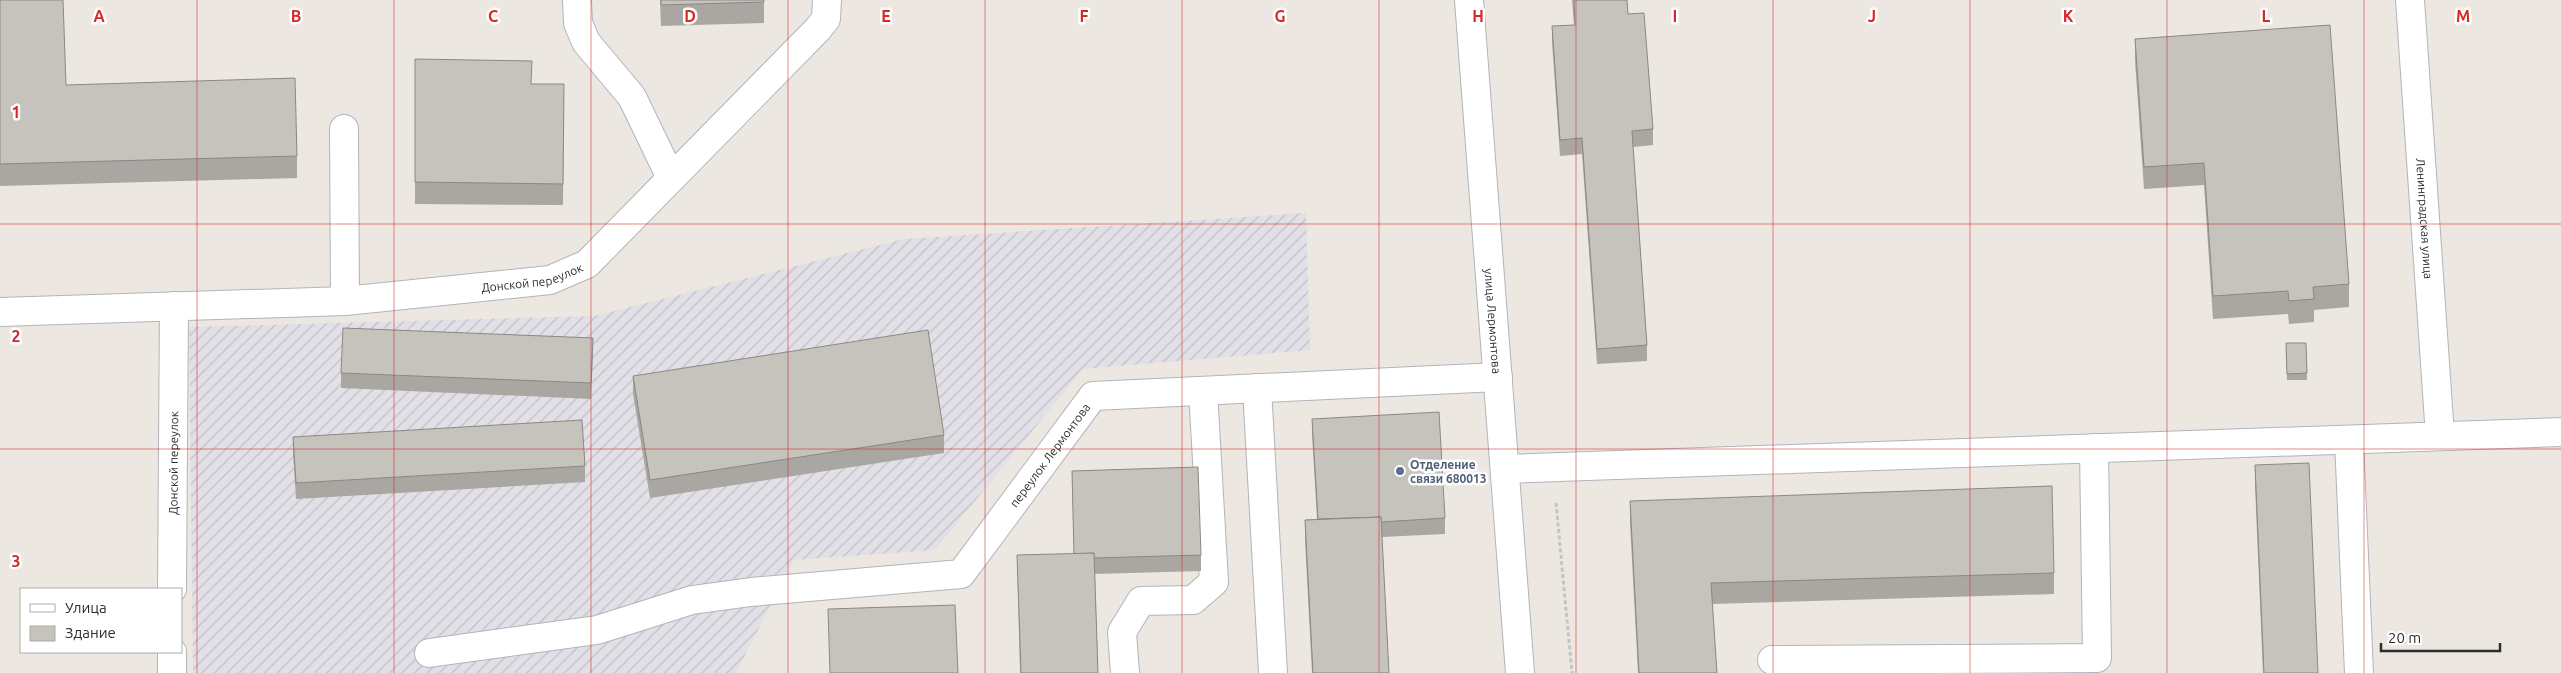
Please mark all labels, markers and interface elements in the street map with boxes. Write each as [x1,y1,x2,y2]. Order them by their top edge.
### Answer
text: A [93,7,105,25]
text: B [291,7,301,25]
text: C [488,7,498,25]
text: D [684,7,696,25]
text: E [881,7,891,25]
text: F [1080,7,1089,25]
text: G [1274,7,1286,25]
text: H [1472,7,1484,25]
text: I [1673,7,1677,25]
text: J [1868,7,1876,25]
text: K [2063,7,2074,25]
text: L [2262,7,2271,25]
text: M [2456,7,2470,25]
text: 1 [11,103,21,121]
street label: Ленинградская улица [2414,158,2436,279]
street label: Донской переулок [481,260,584,294]
street label: улица Лермонтова [1483,268,1504,374]
text: 2 [11,327,21,345]
street label: переулок Лермонтова [1007,400,1092,509]
street label: Донской переулок [166,411,180,515]
place label: Отделение связи 680013 [1410,458,1487,485]
marker: Отделение связи 680013 [1394,465,1406,477]
text: 3 [11,552,21,570]
legend [20,588,182,653]
text: Улица [65,599,107,616]
scale bar [2381,620,2500,652]
text: Здание [65,624,116,641]
text: 20 m [2388,629,2421,646]

